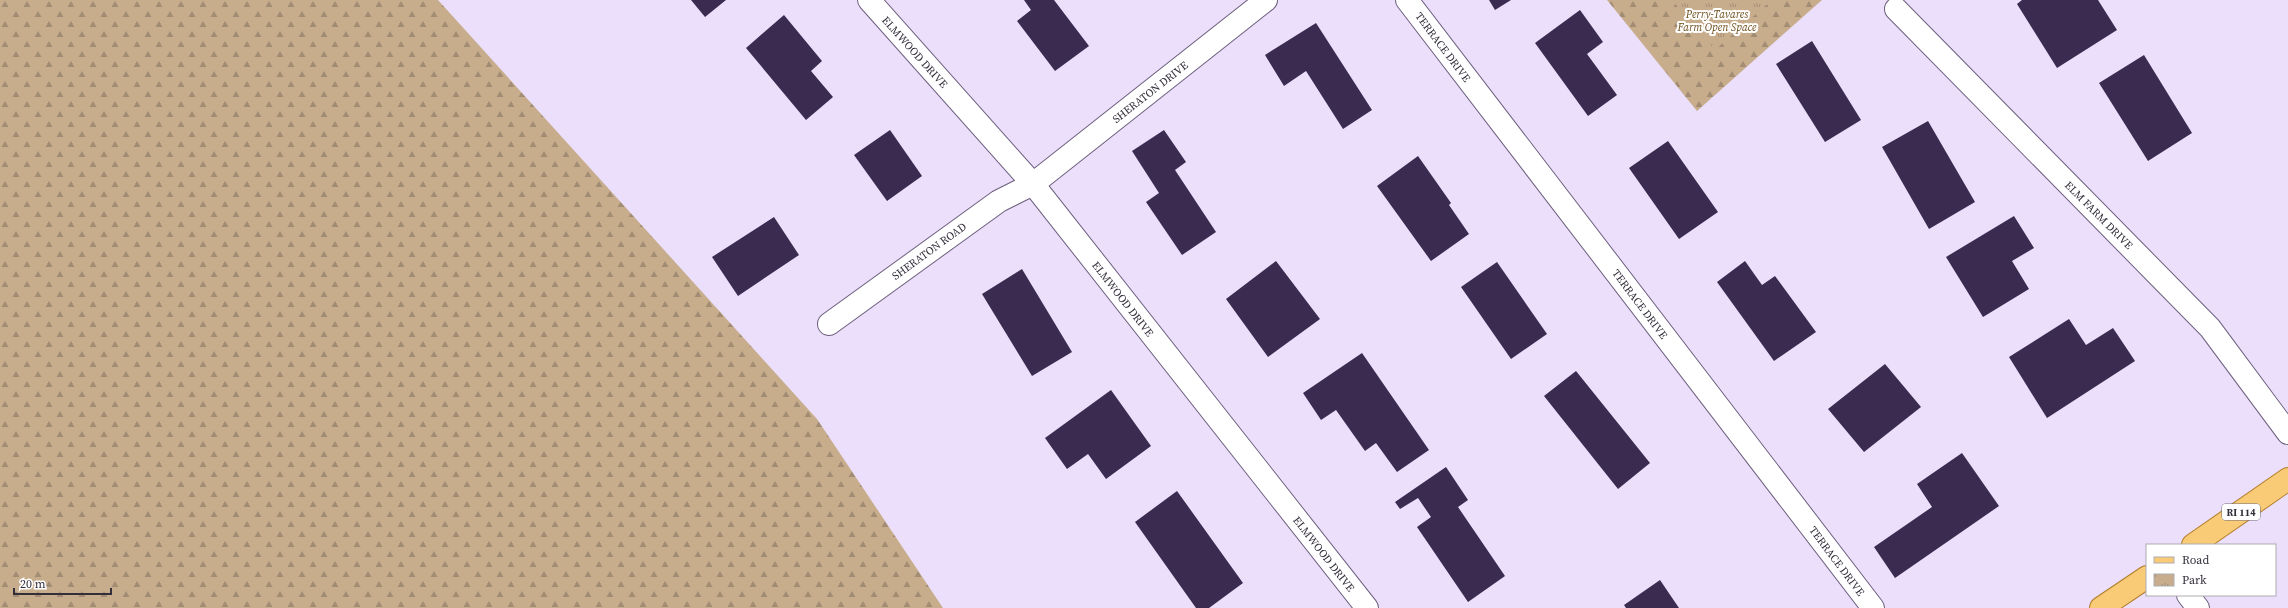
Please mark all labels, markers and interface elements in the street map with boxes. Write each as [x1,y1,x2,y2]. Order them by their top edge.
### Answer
park label: Perry-Tavares Farm Open Space [1676,7,1757,35]
street label: TERRACE DRIVE [1411,9,1474,85]
street label: ELMWOOD DRIVE [878,13,951,92]
street label: SHERATON DRIVE [1109,58,1192,127]
street label: ELM FARM DRIVE [2061,178,2136,253]
street label: SHERATON ROAD [889,219,970,284]
street label: ELMWOOD DRIVE [1088,259,1157,340]
street label: TERRACE DRIVE [1608,266,1671,342]
road number: RI 114 [2222,504,2260,520]
street label: ELMWOOD DRIVE [1289,514,1358,595]
street label: TERRACE DRIVE [1805,523,1868,599]
legend [2146,544,2276,596]
text: Road [2182,552,2209,568]
scale bar [14,570,111,596]
text: Park [2182,572,2207,588]
text: 20 m [20,576,46,592]

